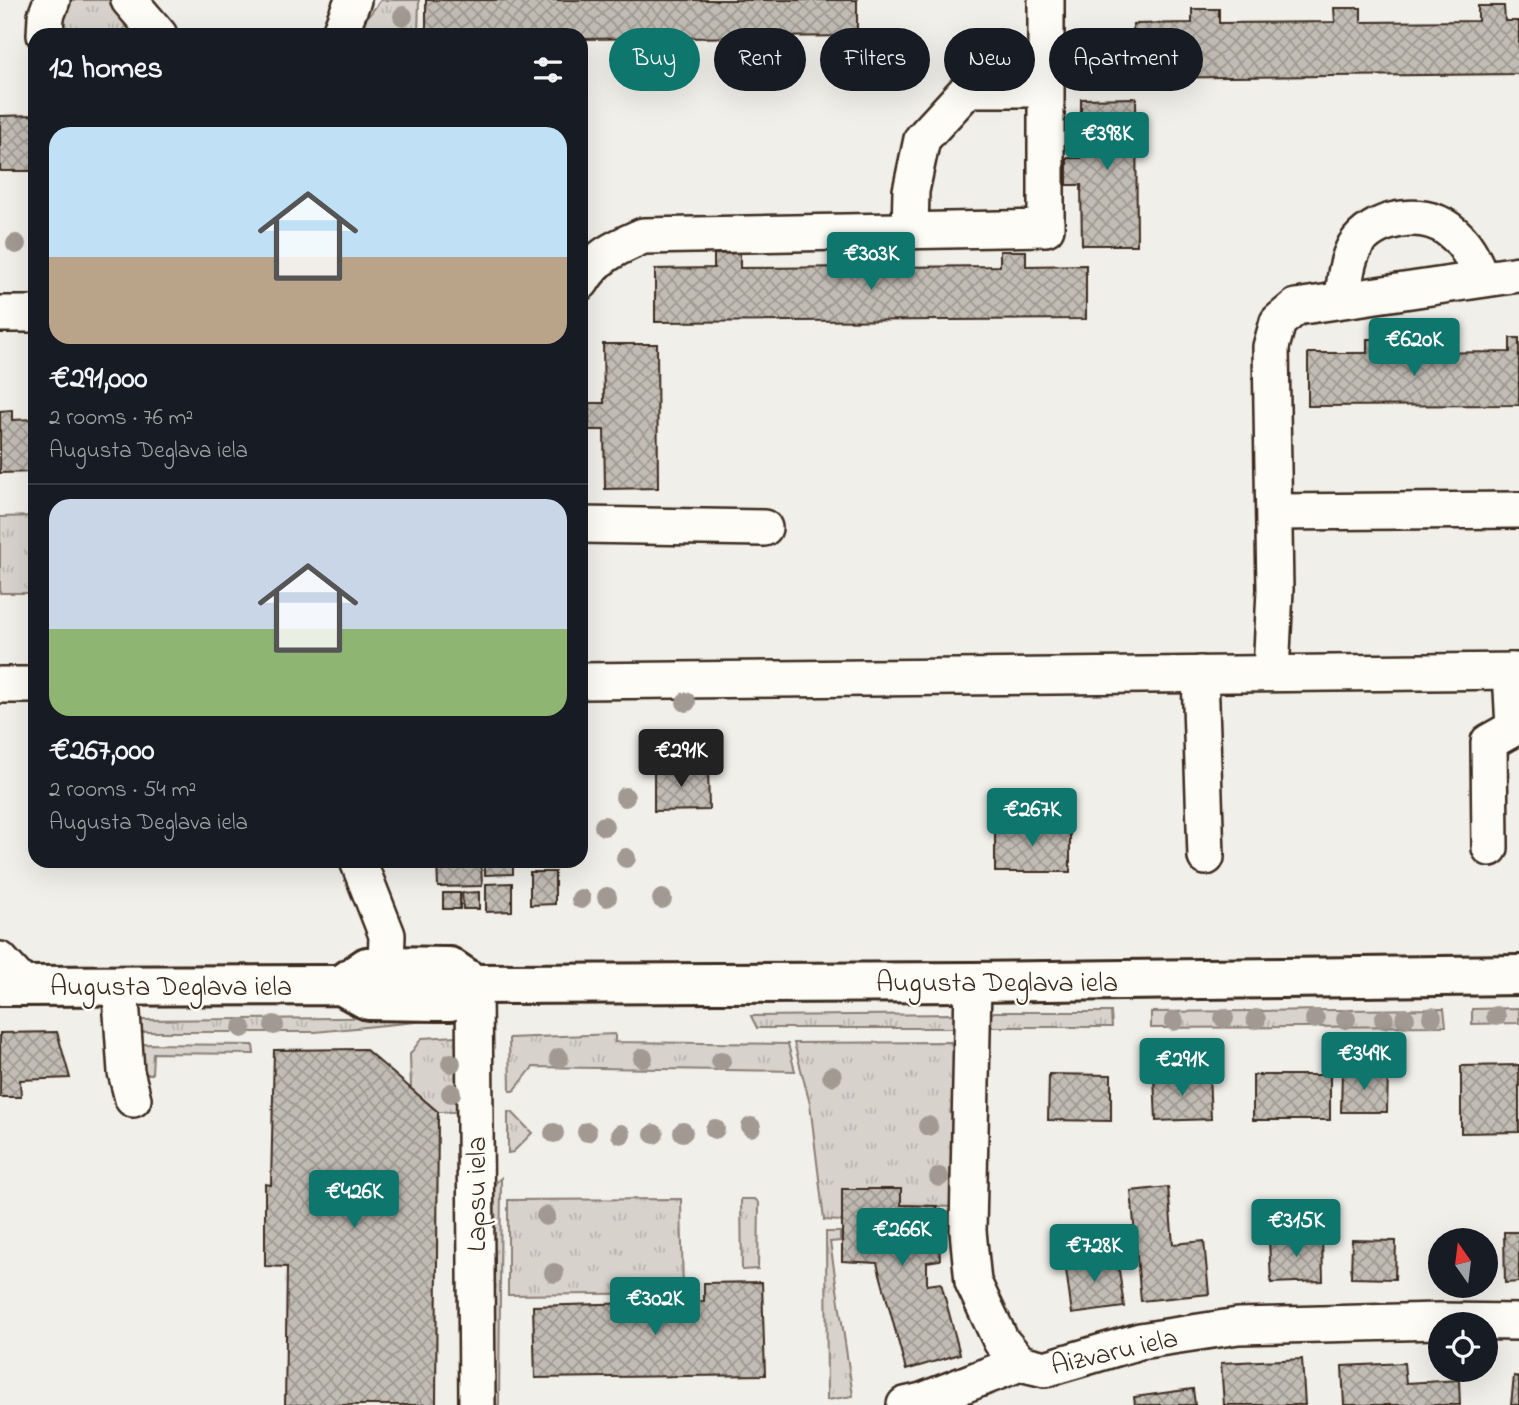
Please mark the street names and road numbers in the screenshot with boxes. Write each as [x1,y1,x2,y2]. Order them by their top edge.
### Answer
street label: Augusta Deglava iela [876,964,1118,1005]
street label: Augusta Deglava iela [50,968,292,1009]
street label: Lapsu iela [458,1136,499,1252]
street label: Aizvaru iela [1047,1319,1182,1388]

